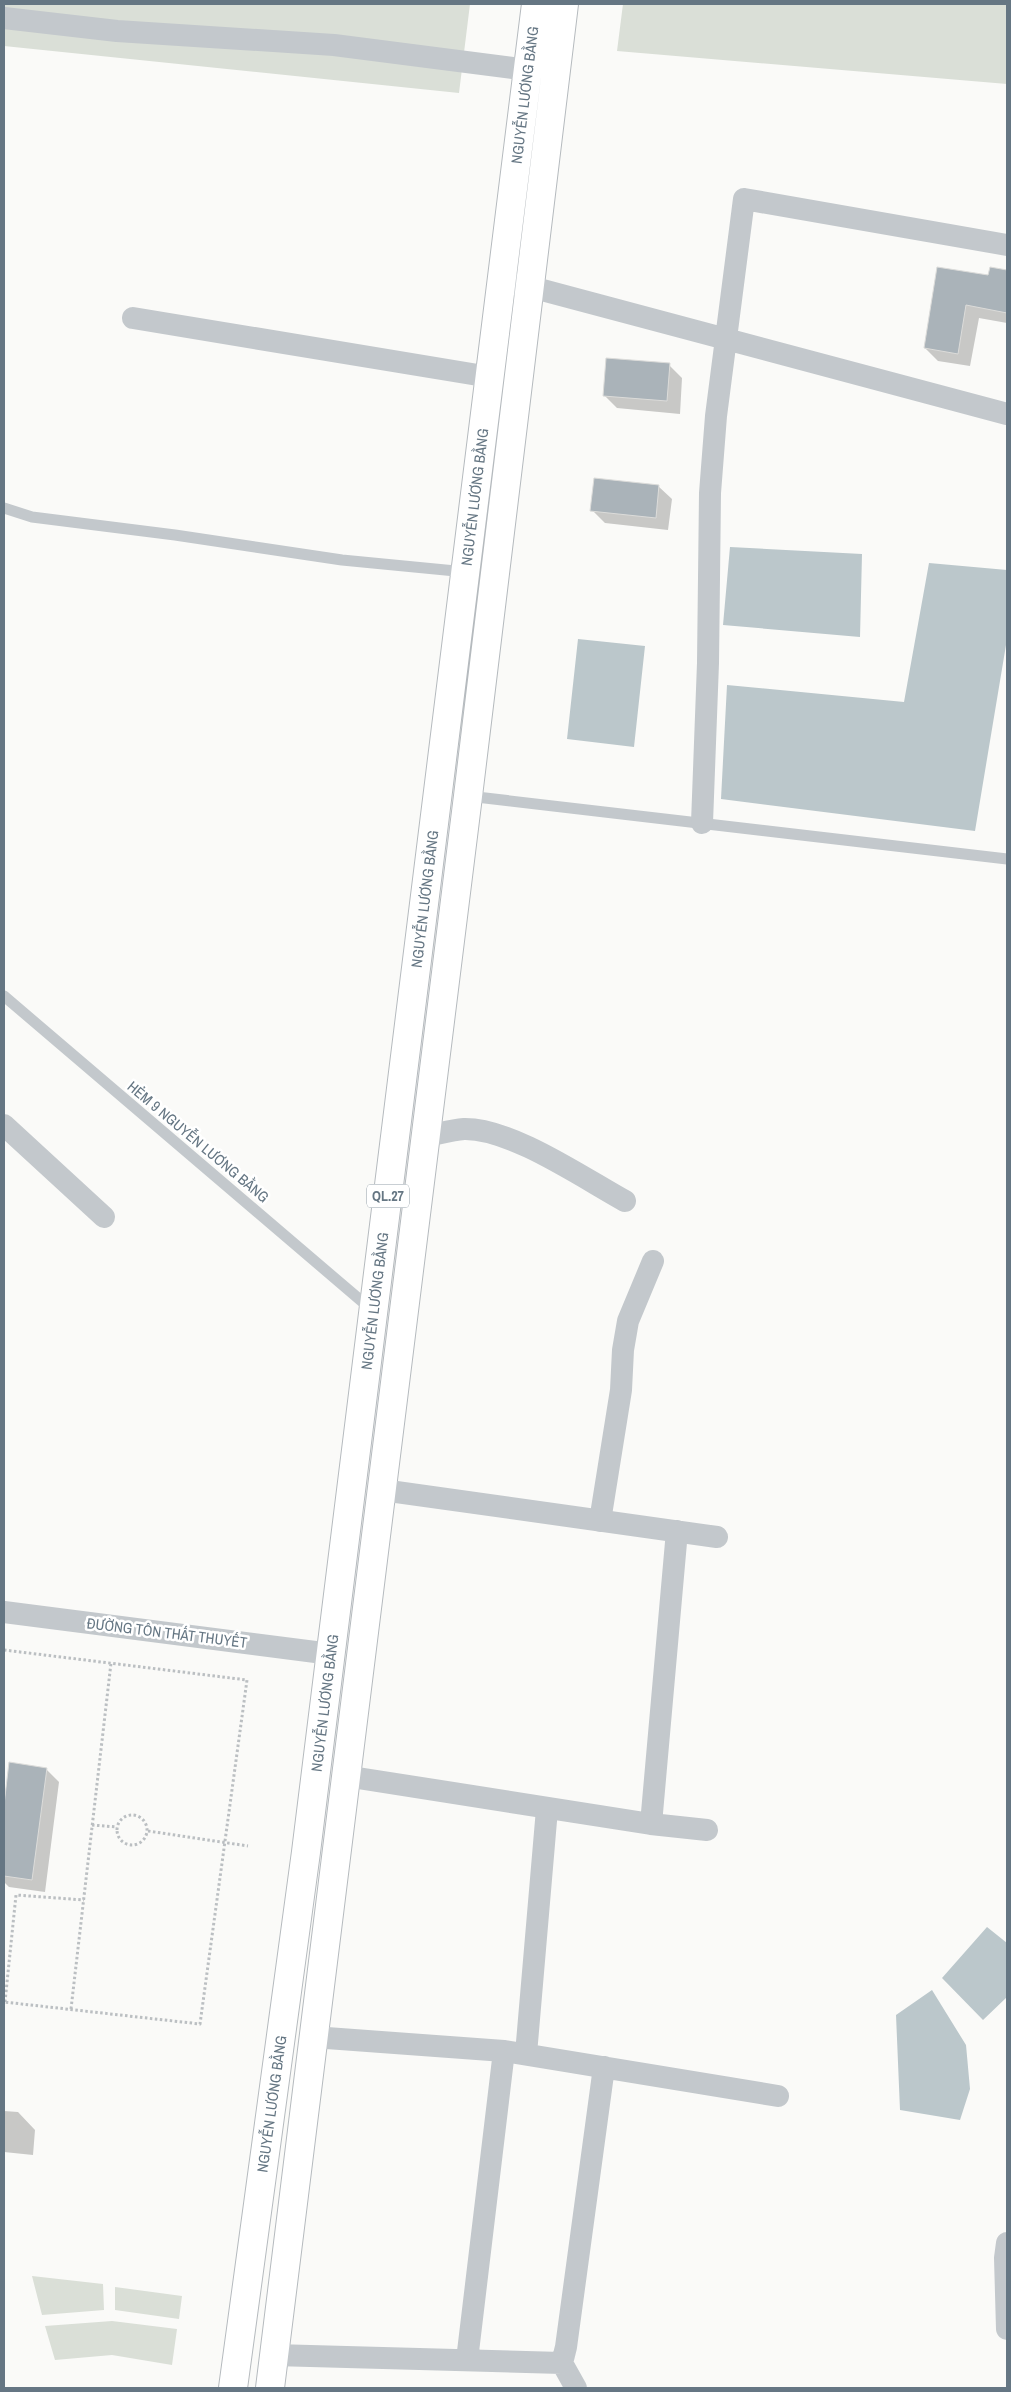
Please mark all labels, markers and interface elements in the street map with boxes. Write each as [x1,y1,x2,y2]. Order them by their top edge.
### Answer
street label: NGUYỄN LƯƠNG BẰNG [506,25,543,165]
street label: NGUYỄN LƯƠNG BẰNG [456,427,493,567]
street label: NGUYỄN LƯƠNG BẰNG [406,829,443,969]
street label: HẺM 9 NGUYỄN LƯƠNG BẰNG [123,1076,274,1207]
road number: QL.27 [367,1184,409,1208]
street label: NGUYỄN LƯƠNG BẰNG [356,1231,393,1371]
street label: ĐƯỜNG TÔN THẤT THUYẾT [86,1612,249,1653]
street label: NGUYỄN LƯƠNG BẰNG [306,1633,343,1773]
street label: NGUYỄN LƯƠNG BẰNG [251,2034,292,2174]

